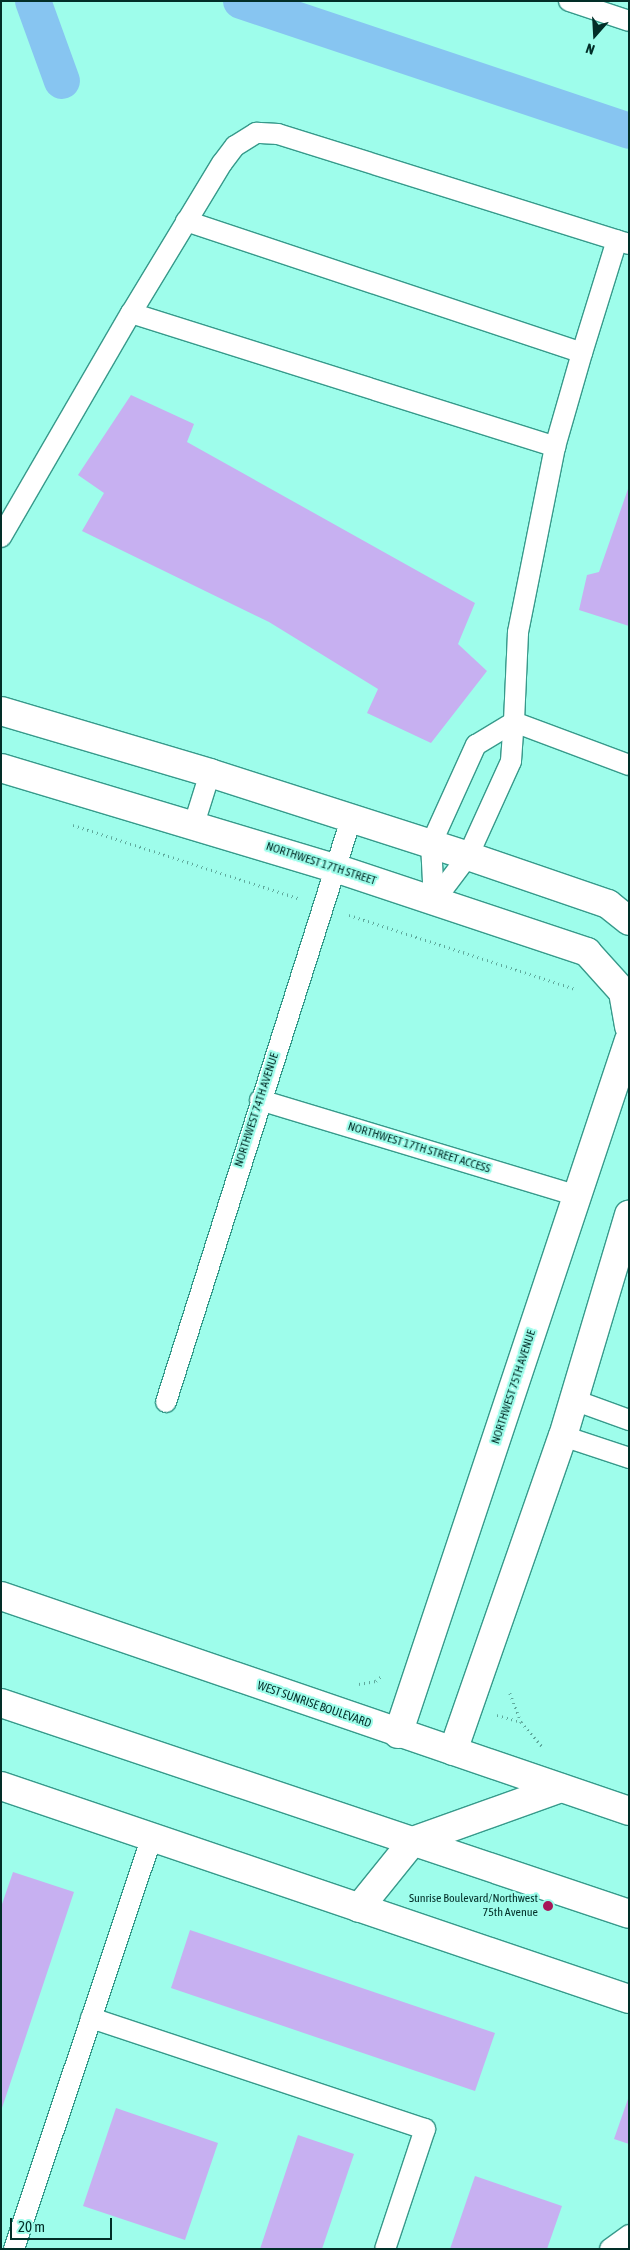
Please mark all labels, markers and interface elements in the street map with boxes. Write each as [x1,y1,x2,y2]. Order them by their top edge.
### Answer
north arrow [570,10,620,60]
text: N [584,40,597,58]
street label: NORTHWEST 17TH STREET [264,839,378,889]
street label: NORTHWEST 74TH AVENUE [232,1051,282,1169]
street label: NORTHWEST 17TH STREET ACCESS [346,1119,492,1177]
street label: NORTHWEST 75TH AVENUE [489,1328,539,1446]
street label: WEST SUNRISE BOULEVARD [255,1679,373,1731]
place label: Sunrise Boulevard/Northwest 75th Avenue [409,1892,538,1920]
marker: Sunrise Boulevard/Northwest 75th Avenue [542,1900,554,1912]
scale bar [12,2208,115,2240]
text: 20 m [18,2218,45,2235]

